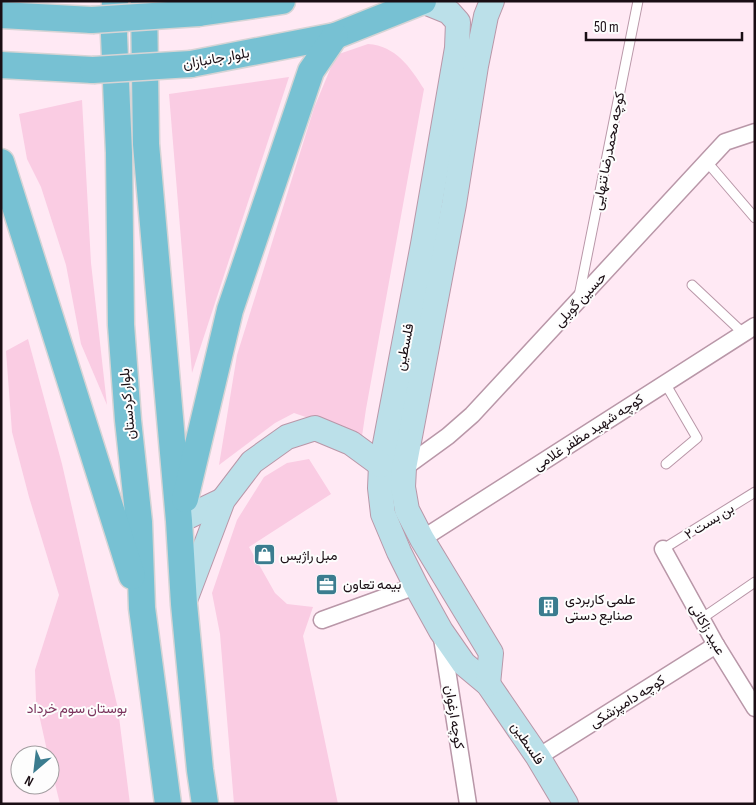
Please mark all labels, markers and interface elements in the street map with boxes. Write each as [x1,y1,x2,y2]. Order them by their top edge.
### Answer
scale bar [586,10,742,42]
text: 50 m [594,18,619,37]
street label: بلوار جانبازان [182,44,251,73]
street label: کوچه محمدرضا تنهایی [589,90,629,212]
street label: حسین گویلی [550,268,610,331]
street label: فلسطین [392,322,417,372]
street label: بلوار کردستان [116,367,139,440]
street label: کوچه شهید مظفر غلامی [530,390,647,475]
street label: بن بست ۲ [681,500,737,543]
shop icon: مبل راژیس [252,543,276,567]
place label: مبل راژیس [280,547,337,564]
office icon: بیمه تعاون [315,572,339,596]
place label: بیمه تعاون [343,576,401,593]
place label: علمی کاربردی صنایع دستی [565,591,636,626]
building icon: علمی کاربردی صنایع دستی [537,595,561,619]
street label: عبید زاکانی [686,600,729,658]
street label: کوچه دامپزشکی [586,671,669,732]
street label: کوچه ارغوان [440,684,468,750]
park label: بوستان سوم خرداد [27,700,127,717]
street label: فلسطین [507,719,548,768]
north arrow [10,745,60,795]
text: N [22,772,36,790]

